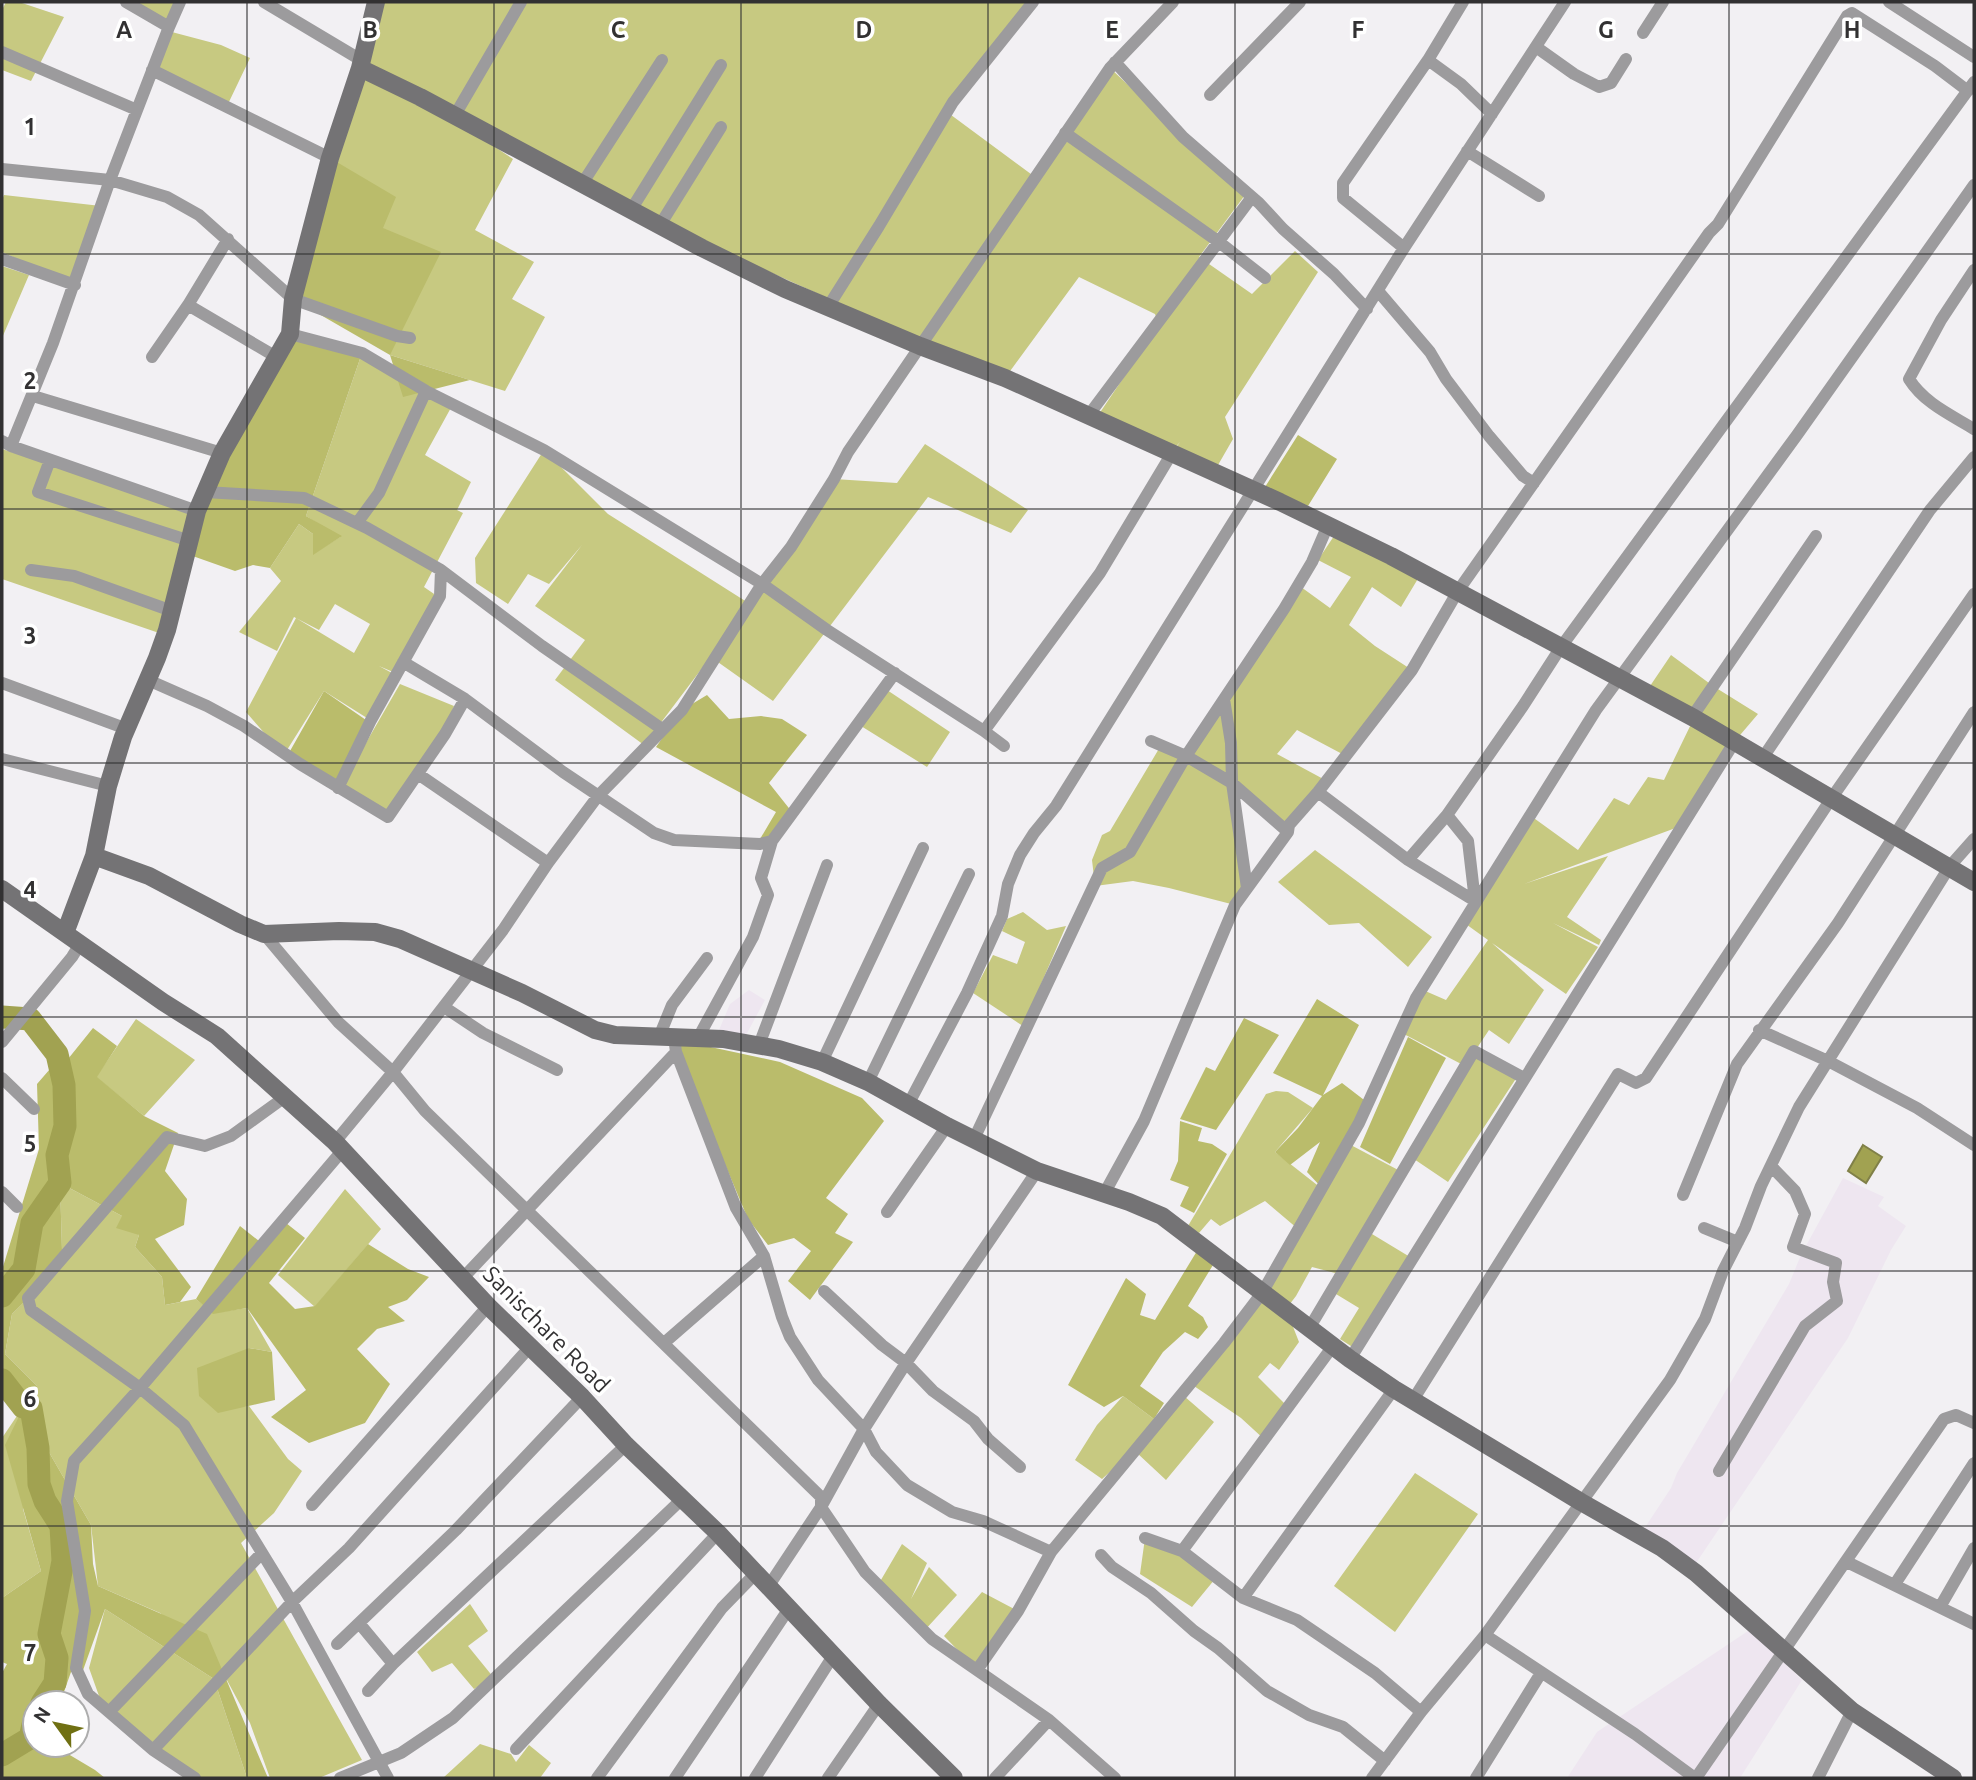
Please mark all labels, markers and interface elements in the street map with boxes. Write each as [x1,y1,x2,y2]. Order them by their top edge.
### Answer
text: A [116,17,132,42]
text: B [362,17,378,42]
text: C [611,17,626,42]
text: D [856,17,872,42]
text: E [1105,17,1119,42]
text: F [1352,17,1365,42]
text: G [1598,17,1614,42]
text: H [1844,17,1860,42]
text: 1 [24,114,36,139]
text: 2 [24,368,36,393]
text: 3 [24,623,36,648]
text: 4 [24,877,37,902]
text: 5 [24,1131,36,1156]
street label: Sanischare Road [479,1261,615,1397]
text: 6 [24,1386,37,1411]
text: 7 [24,1640,36,1665]
north arrow [21,1689,91,1759]
text: N [29,1703,55,1727]

